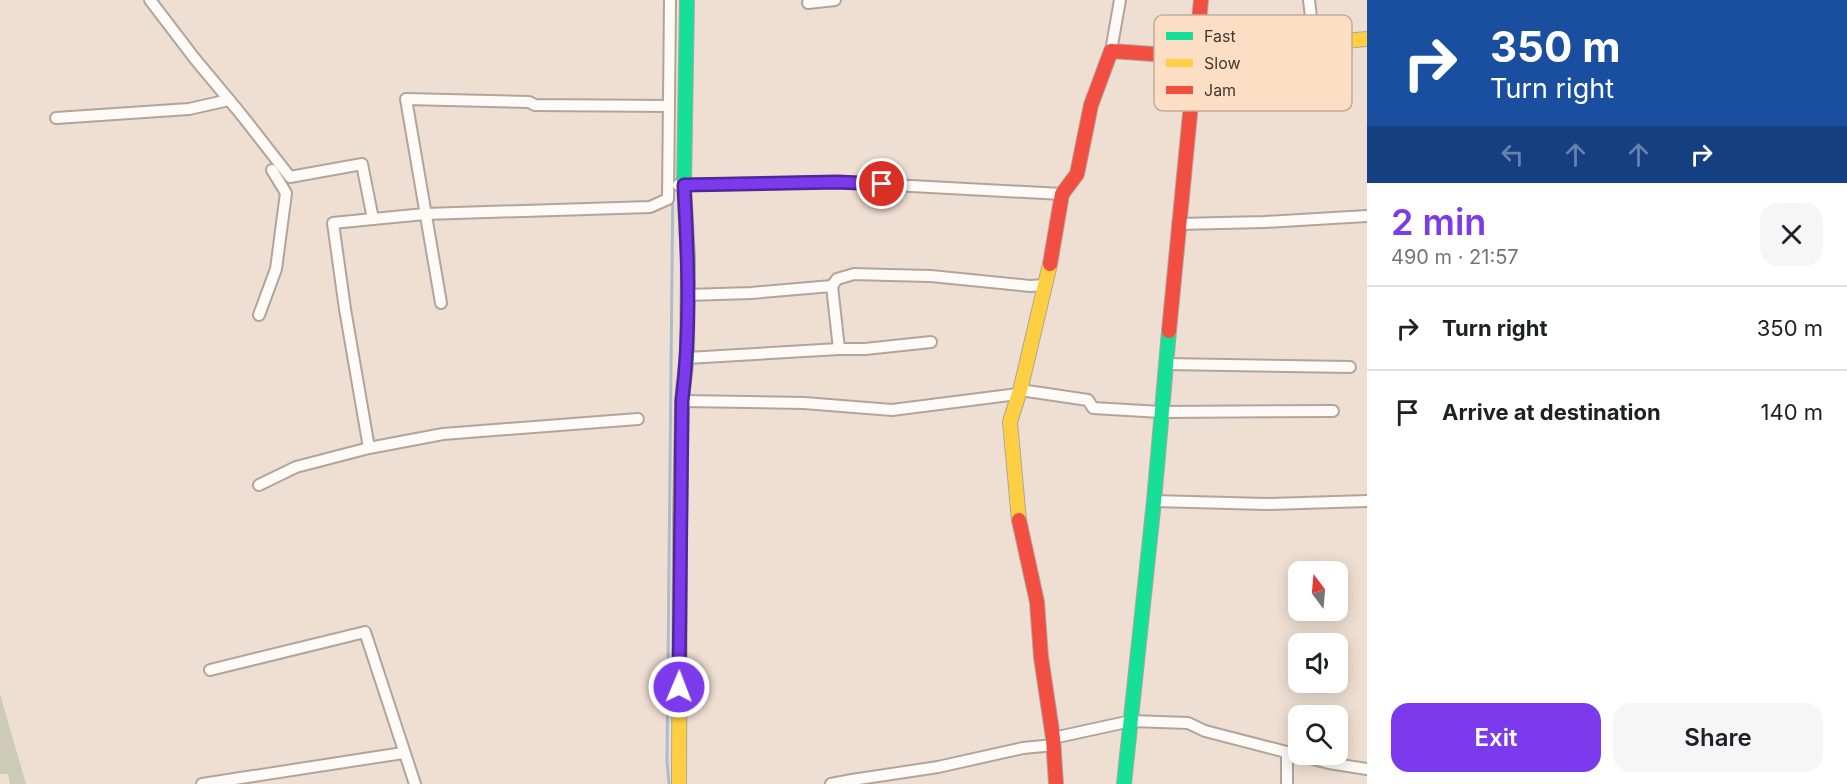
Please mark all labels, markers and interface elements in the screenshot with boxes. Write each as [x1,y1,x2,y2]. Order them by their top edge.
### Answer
legend [1154,15,1352,111]
text: 350 m [1490,21,1621,72]
icon: right [1391,24,1469,102]
text: Fast [1204,26,1236,46]
text: Slow [1204,53,1241,73]
text: Turn right [1490,72,1614,105]
text: Jam [1204,80,1236,100]
icon: left [1496,138,1529,171]
icon: ahead [1559,138,1592,171]
icon: ahead [1622,138,1655,171]
icon: right [1685,138,1718,171]
pin [856,158,907,209]
icon: arrive [865,167,898,200]
text: 2 min [1391,200,1486,244]
button: close [1760,203,1823,266]
text: 490 m · 21:57 [1391,245,1519,269]
icon: right [1391,312,1424,345]
text: Turn right [1442,315,1548,341]
text: 350 m [1757,315,1823,341]
icon: arrive [1391,396,1424,429]
text: Arrive at destination [1442,399,1661,425]
text: 140 m [1761,399,1823,425]
north arrow [1288,561,1348,621]
map controls [1288,561,1348,765]
button: sound [1288,633,1348,693]
position arrow [647,655,711,719]
button: Exit [1391,703,1601,772]
button: Share [1613,703,1823,772]
button: search [1288,705,1348,765]

